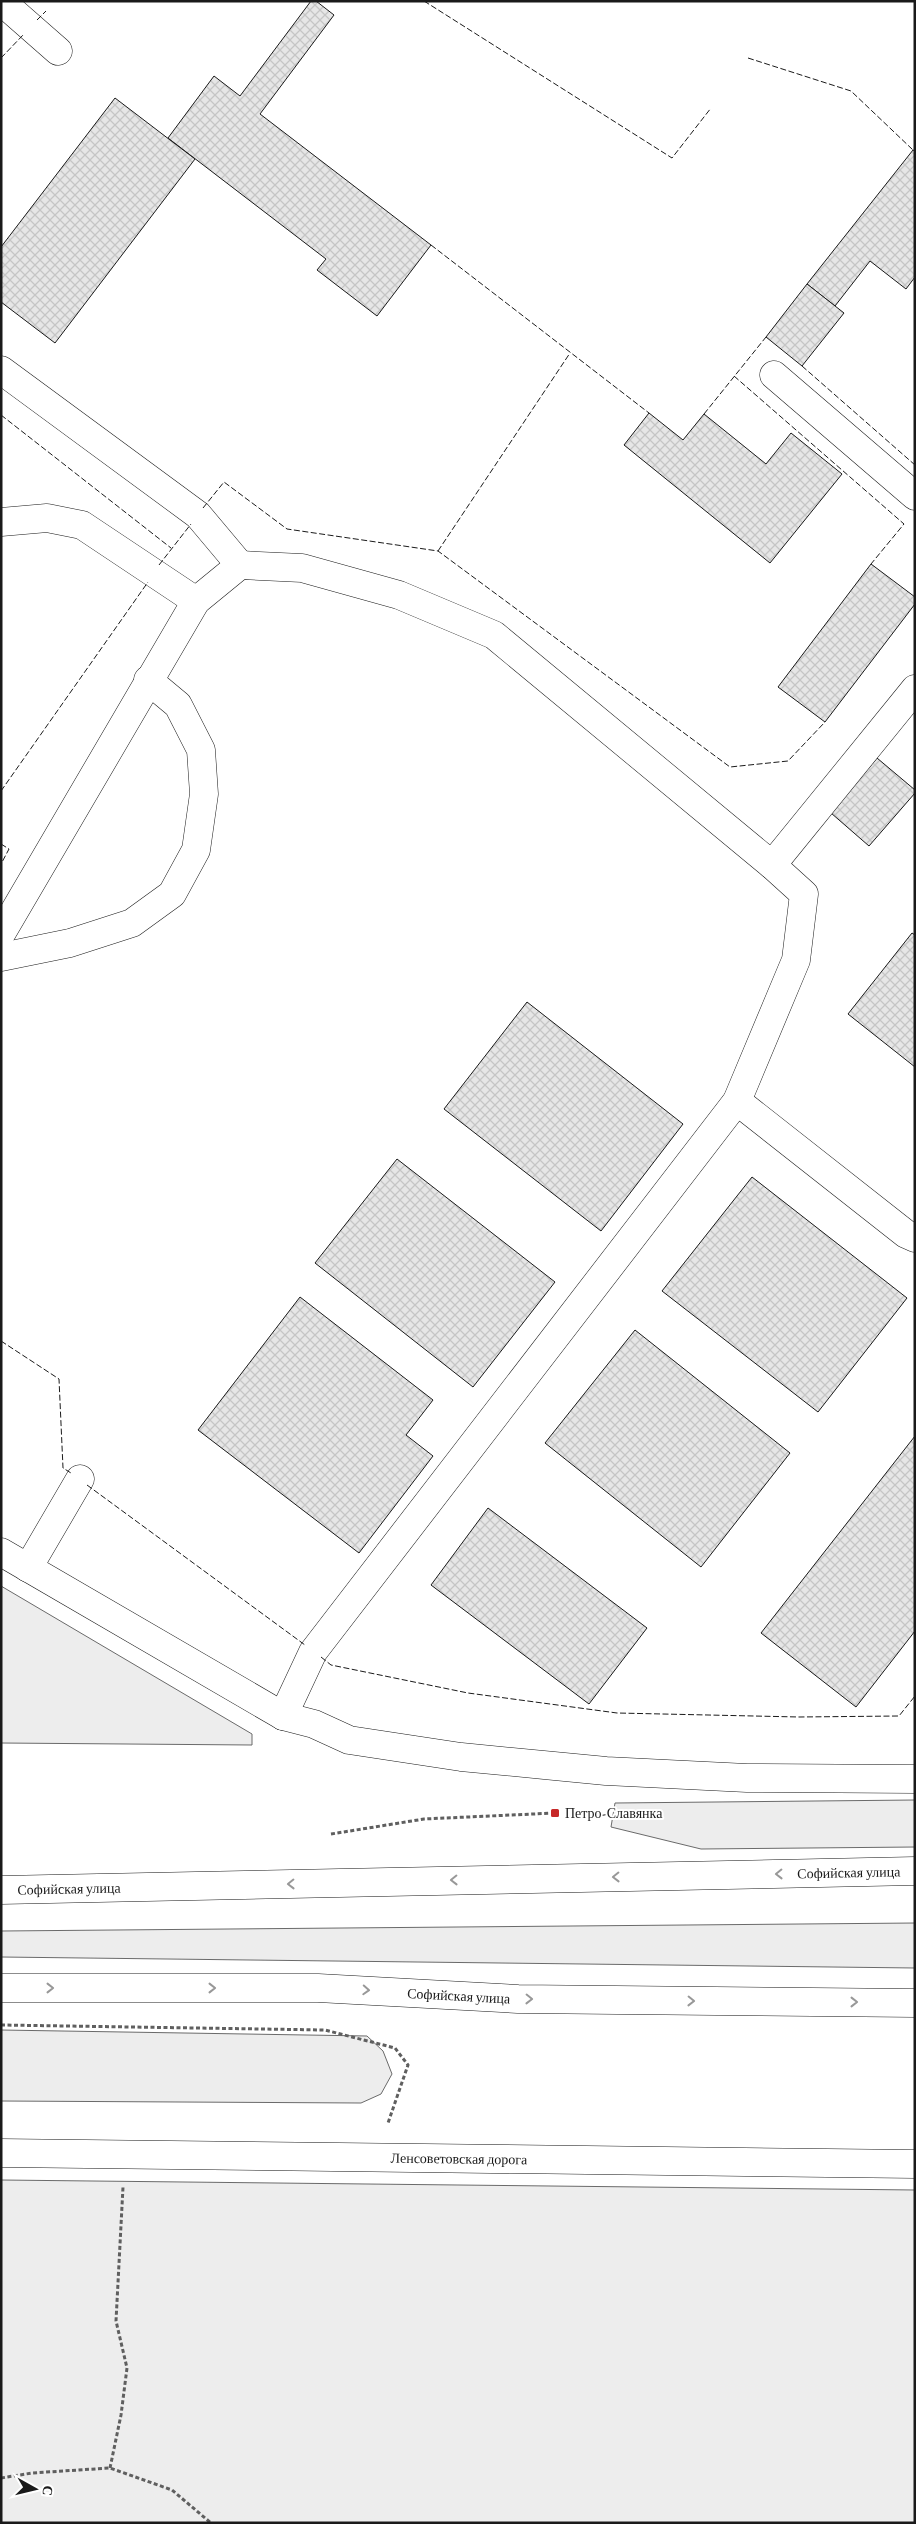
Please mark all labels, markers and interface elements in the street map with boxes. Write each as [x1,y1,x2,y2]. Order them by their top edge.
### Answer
place label: Петро-Славянка [565,1805,663,1821]
marker: Петро-Славянка [549,1807,561,1819]
street label: Софийская улица [797,1863,901,1881]
one-way arrow [774,1869,782,1879]
one-way arrow [612,1872,620,1882]
one-way arrow [449,1875,457,1886]
one-way arrow [287,1878,295,1889]
street label: Софийская улица [17,1880,121,1898]
one-way arrow [46,1983,54,1993]
one-way arrow [209,1983,217,1993]
one-way arrow [363,1985,371,1996]
street label: Софийская улица [407,1985,511,2007]
one-way arrow [525,1994,533,2004]
one-way arrow [688,1996,695,2006]
one-way arrow [850,1997,858,2007]
street label: Ленсоветовская дорога [390,2150,528,2167]
north arrow [10,2464,60,2514]
text: С [39,2485,57,2497]

